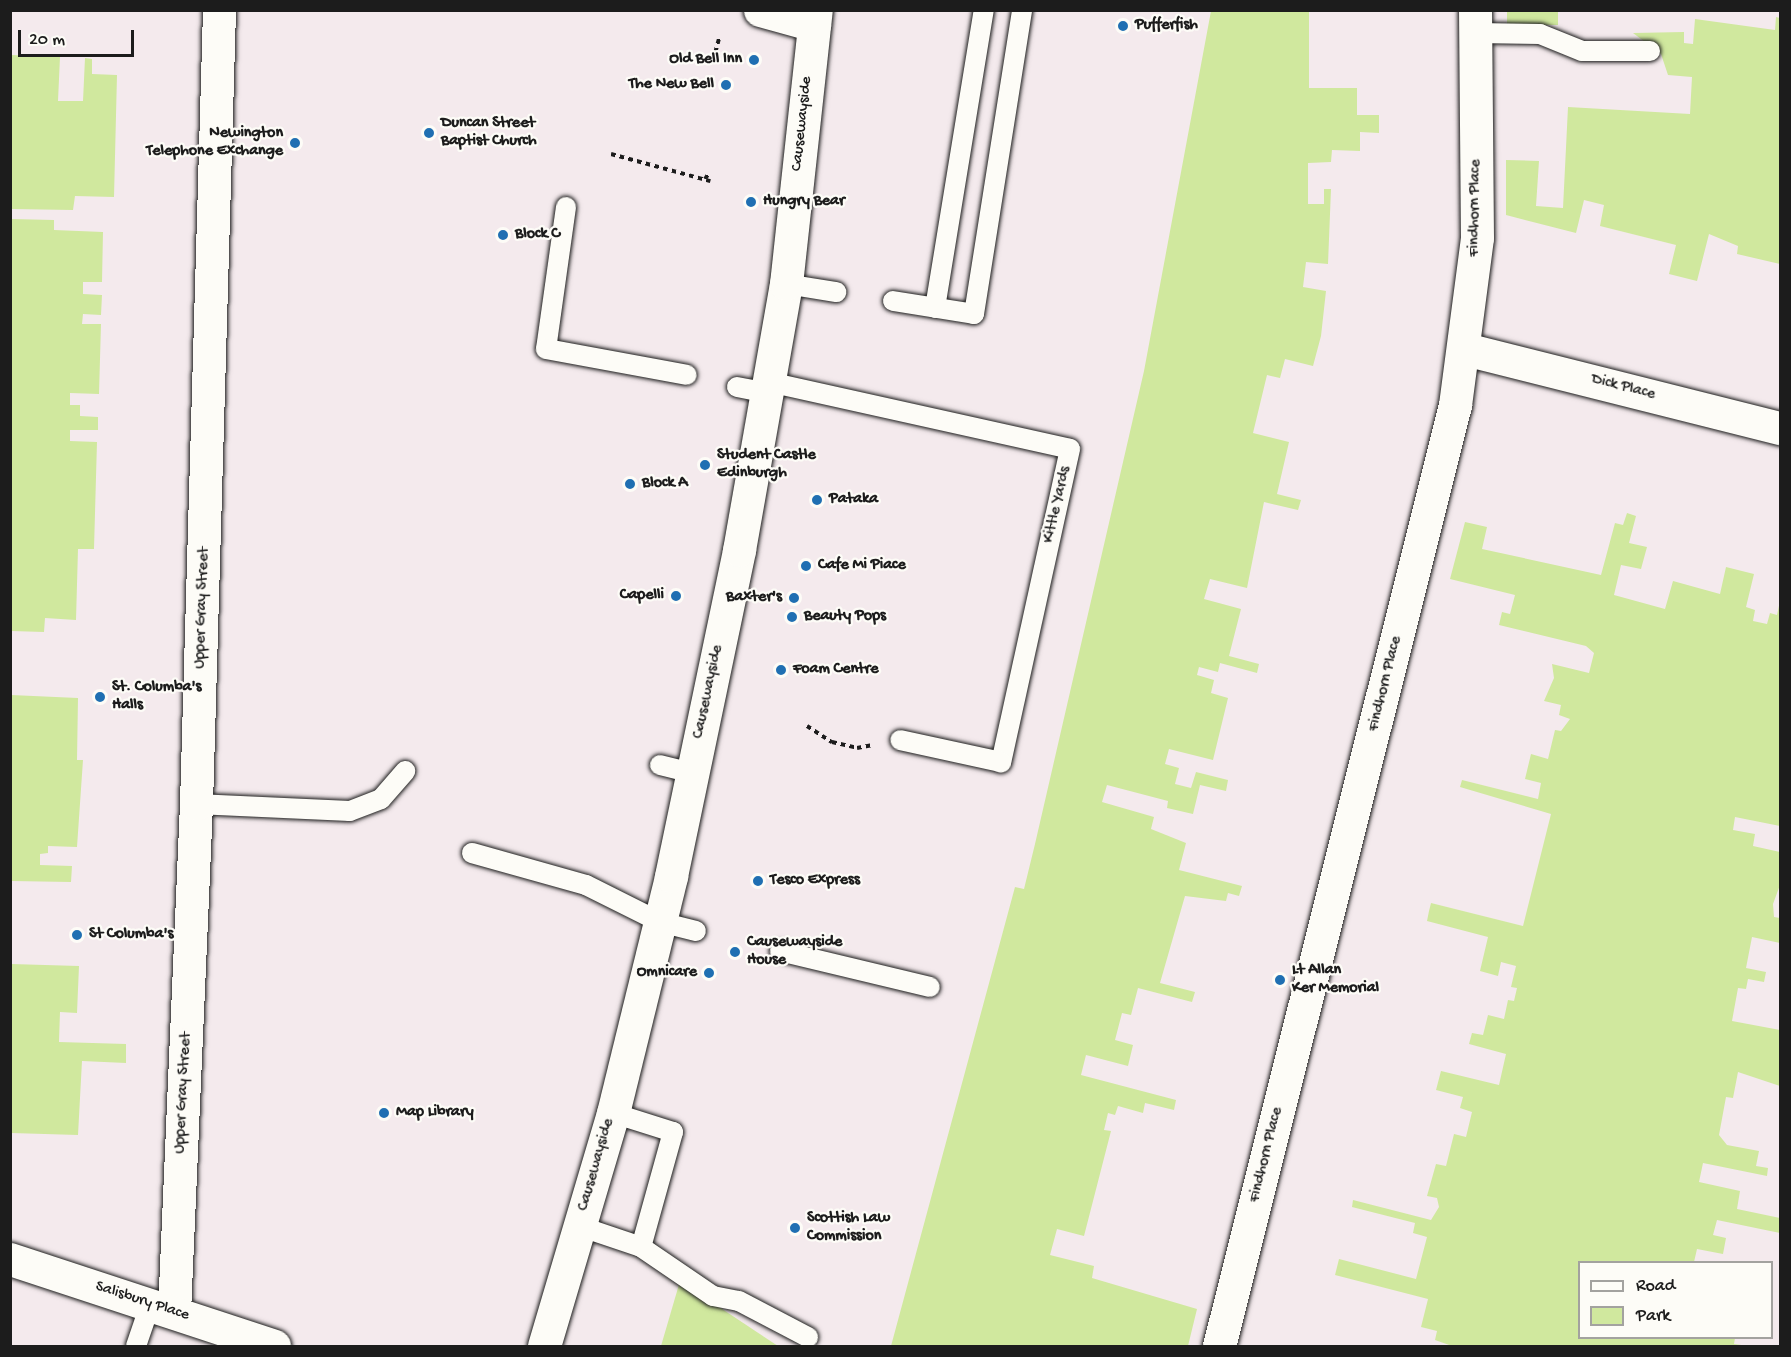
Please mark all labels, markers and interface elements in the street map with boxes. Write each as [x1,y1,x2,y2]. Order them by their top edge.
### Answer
place label: Pufferfish [1135,16,1198,36]
scale bar [21,18,136,56]
marker: Pufferfish [1116,19,1130,33]
text: 20 m [29,30,65,51]
place label: Old Bell Inn [669,50,742,70]
marker: Old Bell Inn [747,53,761,67]
place label: The New Bell [629,75,714,95]
street label: Causewayside [788,76,818,172]
marker: The New Bell [719,78,733,92]
place label: Duncan Street Baptist Church [441,114,537,152]
place label: Newington Telephone Exchange [146,124,283,162]
marker: Duncan Street Baptist Church [422,126,436,140]
marker: Newington Telephone Exchange [288,136,302,150]
street label: Findhorn Place [1466,159,1486,257]
place label: Hungry Bear [763,192,845,212]
marker: Hungry Bear [744,195,758,209]
place label: Block C [515,225,560,245]
marker: Block C [496,228,510,242]
street label: Dick Place [1589,371,1657,405]
place label: Student Castle Edinburgh [717,446,816,484]
marker: Student Castle Edinburgh [698,458,712,472]
street label: Kittle Yards [1040,465,1076,545]
place label: Block A [642,474,688,494]
marker: Block A [623,477,637,491]
place label: Pataka [829,490,878,510]
marker: Pataka [810,493,824,507]
street label: Upper Gray Street [191,547,215,669]
place label: Cafe Mi Piace [818,556,906,576]
marker: Cafe Mi Piace [799,559,813,573]
place label: Capelli [620,586,664,606]
place label: Baxter's [726,588,782,608]
marker: Capelli [669,589,683,603]
marker: Baxter's [787,591,801,605]
place label: Beauty Pops [804,607,886,627]
marker: Beauty Pops [785,610,799,624]
street label: Findhorn Place [1365,634,1407,734]
street label: Causewayside [690,643,728,741]
place label: Foam Centre [793,660,879,680]
marker: Foam Centre [774,663,788,677]
place label: St. Columba's Halls [112,678,201,716]
marker: St. Columba's Halls [93,690,107,704]
place label: Tesco Express [770,871,860,891]
marker: Tesco Express [751,874,765,888]
place label: St Columba's [89,925,173,945]
marker: St Columba's [70,928,84,942]
place label: Causewayside House [747,933,842,971]
marker: Causewayside House [728,945,742,959]
place label: Lt Allan Ker Memorial [1292,961,1379,999]
place label: Omnicare [637,963,697,983]
marker: Omnicare [702,966,716,980]
marker: Lt Allan Ker Memorial [1273,973,1287,987]
street label: Upper Gray Street [171,1032,197,1154]
place label: Map Library [396,1103,474,1123]
street label: Findhorn Place [1246,1105,1288,1205]
marker: Map Library [377,1106,391,1120]
street label: Causewayside [575,1117,619,1213]
place label: Scottish Law Commission [807,1209,890,1247]
marker: Scottish Law Commission [788,1221,802,1235]
legend [1578,1261,1773,1339]
text: Road [1636,1276,1675,1297]
street label: Salisbury Place [93,1278,191,1326]
text: Park [1636,1306,1670,1327]

